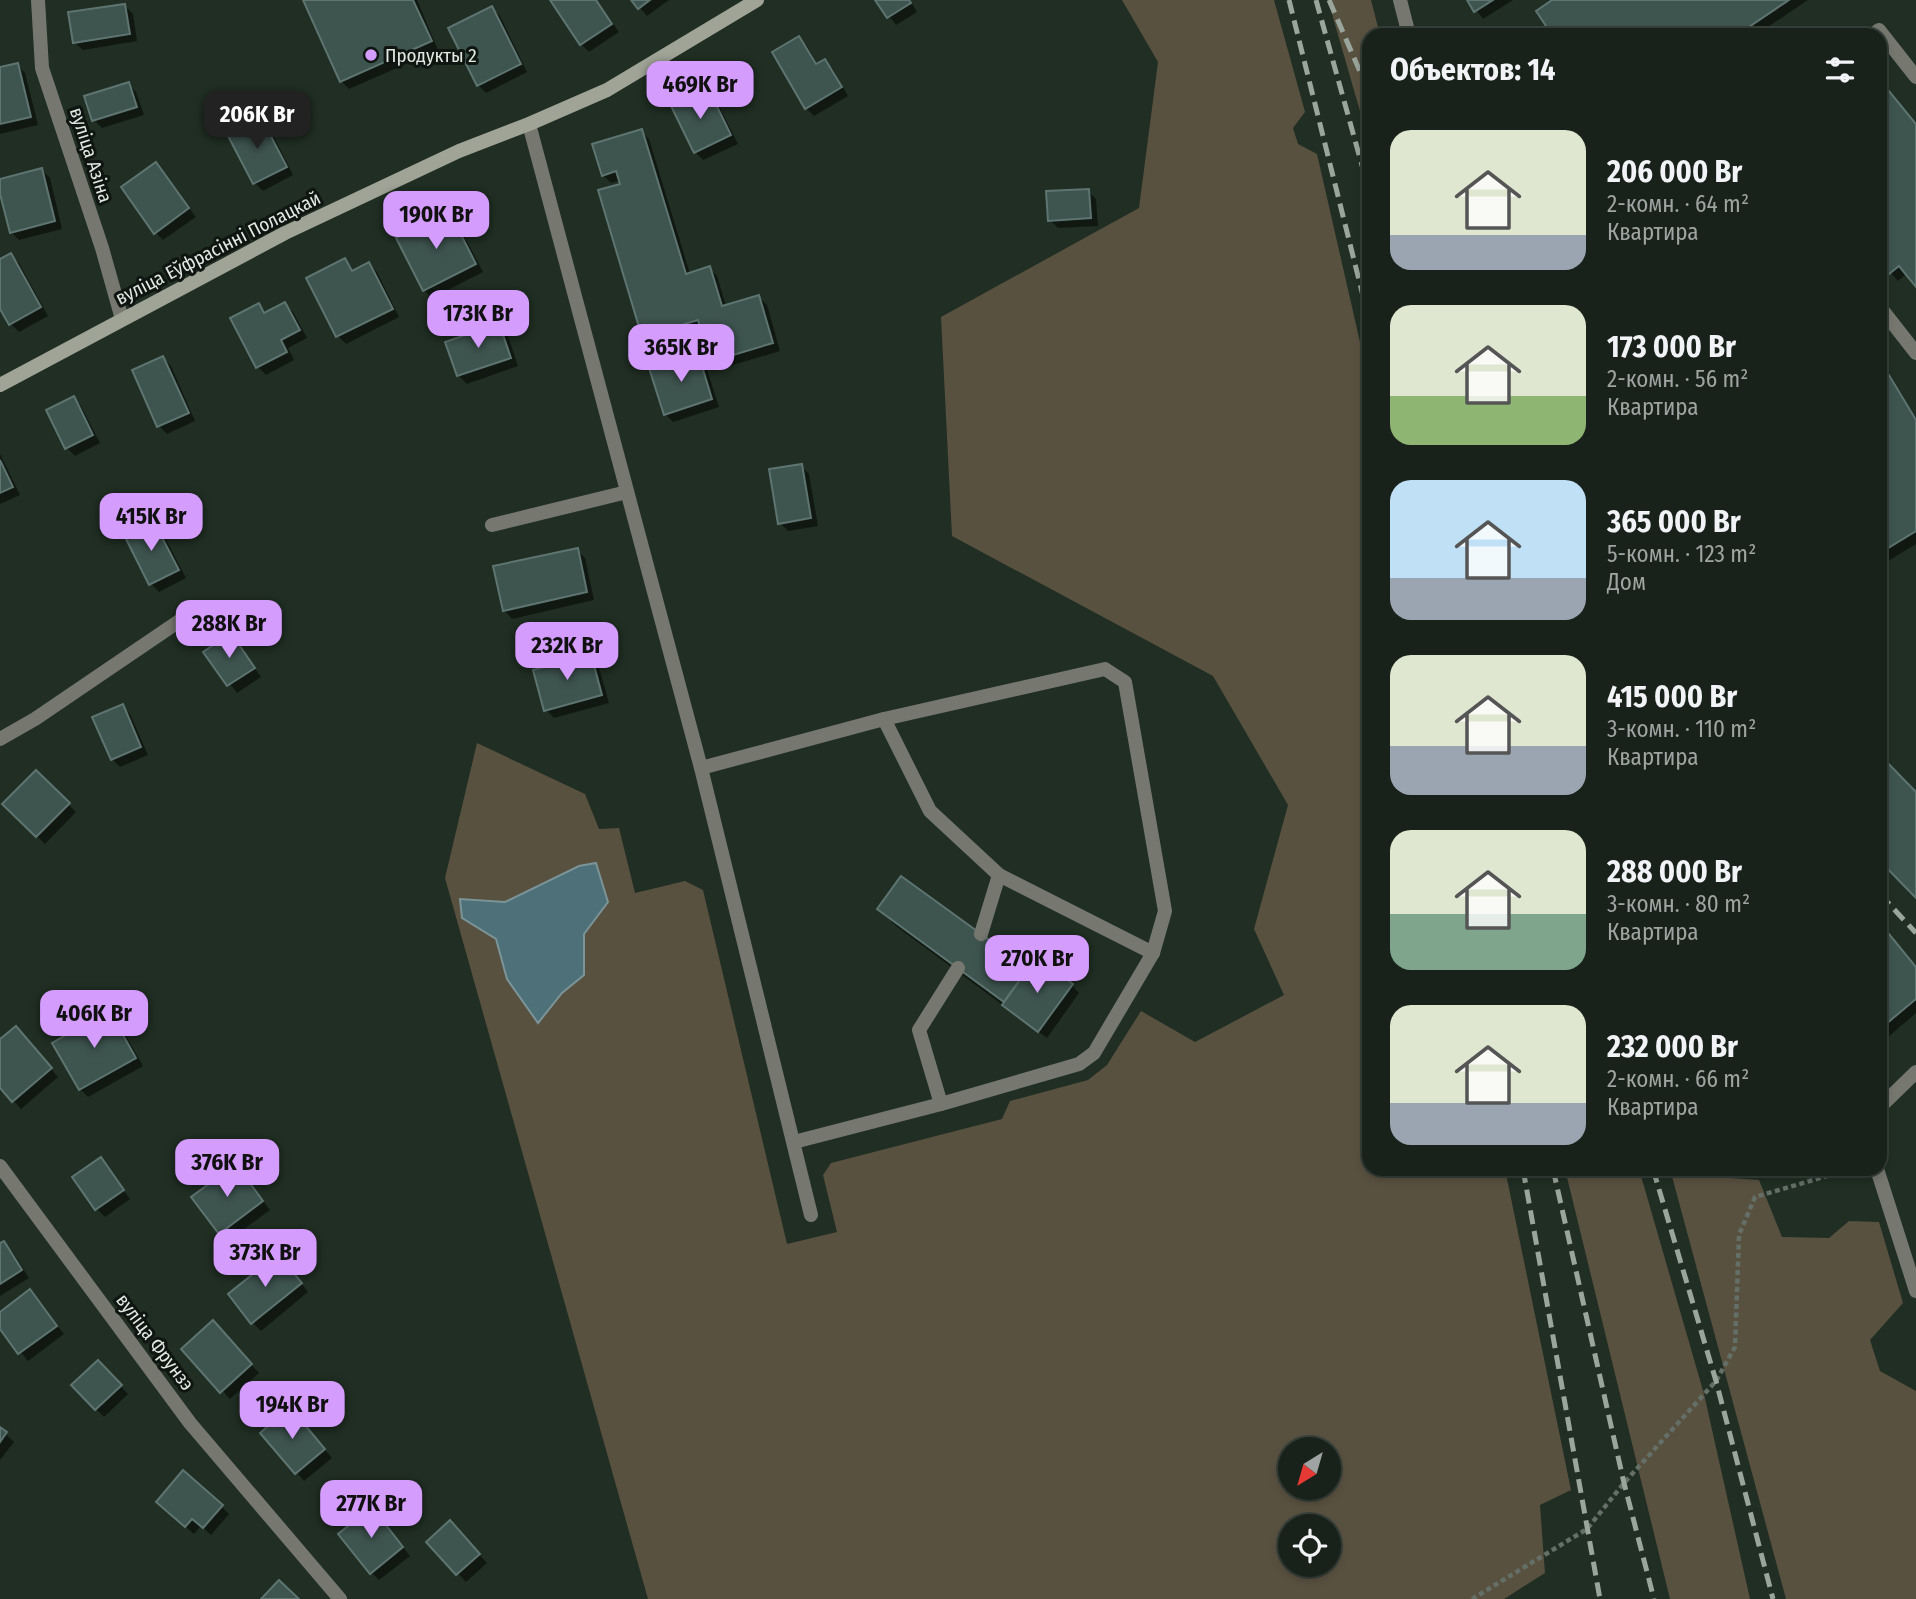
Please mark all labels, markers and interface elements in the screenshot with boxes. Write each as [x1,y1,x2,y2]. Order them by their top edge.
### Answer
place label: Продукты 2 [385,44,477,67]
marker: Продукты 2 [363,47,379,63]
icon: filters [1821,51,1859,89]
text: Объектов: 14 [1390,52,1556,88]
pin: 469K Br [635,61,765,121]
text: 469K Br [663,70,737,98]
pin: 206K Br [192,92,322,151]
text: 206K Br [220,100,294,128]
street label: вуліца Азіна [65,105,117,205]
text: 206 000 Br [1607,154,1742,190]
icon: home [1446,158,1530,242]
street label: вуліца Еўфрасінні Полацкай [112,186,324,310]
text: 2-комн. · 64 m² [1607,190,1749,218]
pin: 190K Br [371,191,501,251]
text: 190K Br [399,200,473,228]
text: Квартира [1607,218,1699,246]
pin: 173K Br [413,290,543,350]
text: 173K Br [443,299,513,327]
pin: 365K Br [616,324,746,384]
text: 173 000 Br [1607,329,1736,365]
text: 365K Br [644,333,718,361]
icon: home [1446,333,1530,417]
text: 2-комн. · 56 m² [1607,365,1748,393]
text: Квартира [1607,393,1699,421]
pin: 415K Br [86,494,216,553]
text: 415K Br [116,502,186,530]
text: 365 000 Br [1607,504,1741,540]
icon: home [1446,508,1530,592]
text: 5-комн. · 123 m² [1607,540,1756,568]
text: Дом [1607,568,1646,596]
pin: 288K Br [164,600,294,660]
text: 288K Br [192,609,266,637]
pin: 232K Br [502,622,632,682]
text: 232K Br [531,631,603,659]
text: 415 000 Br [1607,679,1737,715]
icon: home [1446,683,1530,767]
text: 3-комн. · 110 m² [1607,715,1756,743]
text: Квартира [1607,743,1699,771]
text: 288 000 Br [1607,854,1742,890]
icon: home [1446,858,1530,942]
text: 3-комн. · 80 m² [1607,890,1750,918]
text: Квартира [1607,918,1699,946]
pin: 270K Br [972,936,1102,995]
text: 270K Br [1001,944,1073,972]
pin: 406K Br [29,990,159,1050]
text: 406K Br [56,999,132,1027]
text: 232 000 Br [1607,1029,1738,1065]
icon: home [1446,1033,1530,1117]
text: 2-комн. · 66 m² [1607,1065,1749,1093]
text: Квартира [1607,1093,1699,1121]
pin: 376K Br [162,1140,292,1199]
text: 376K Br [191,1148,263,1176]
pin: 373K Br [200,1230,330,1289]
text: 373K Br [230,1238,300,1266]
street label: вуліца Фрунзэ [111,1289,199,1395]
pin: 194K Br [227,1382,357,1441]
text: 194K Br [256,1390,328,1418]
north arrow [1278,1437,1340,1500]
map controls [1278,1437,1341,1577]
pin: 277K Br [306,1480,436,1540]
text: 277K Br [336,1489,406,1517]
button: locate [1278,1514,1341,1577]

